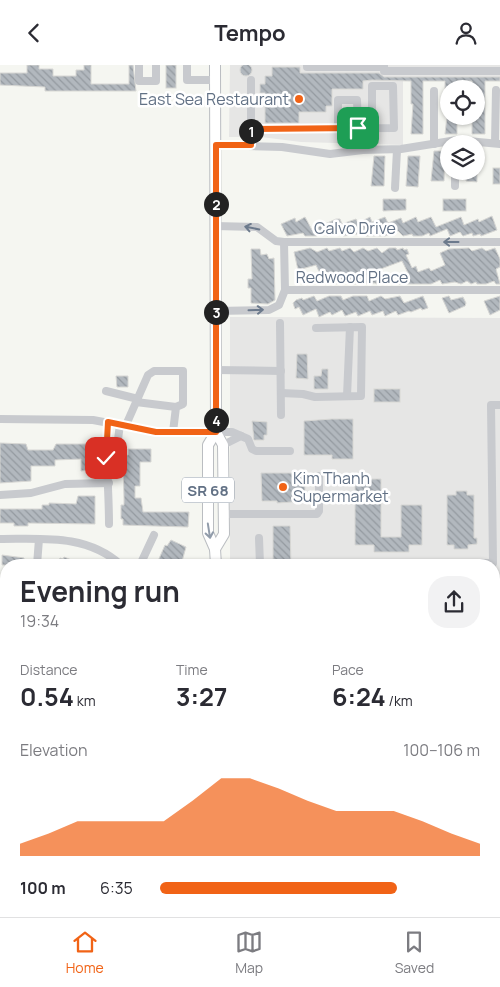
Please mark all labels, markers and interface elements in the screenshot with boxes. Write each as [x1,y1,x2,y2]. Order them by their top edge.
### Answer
text: Tempo [214,18,286,48]
icon: back [20,19,48,47]
icon: person [452,19,480,47]
map controls [440,80,485,180]
button: locate [440,80,485,125]
place label: East Sea Restaurant [139,88,289,110]
marker: East Sea Restaurant [293,93,305,105]
pin [337,107,379,149]
icon: arrive [344,114,372,142]
pin: 1 [238,119,264,143]
text: 1 [248,122,255,141]
button: layers [440,135,485,180]
pin: 2 [204,191,228,217]
text: 2 [212,195,221,214]
street label: Calvo Drive [314,217,396,239]
one-way arrow [244,222,260,232]
one-way arrow [444,237,460,247]
street label: Redwood Place [296,266,408,288]
pin: 3 [204,299,228,325]
text: 3 [212,303,221,322]
one-way arrow [248,306,264,315]
pin: 4 [204,407,228,433]
text: 4 [212,411,221,430]
pin [85,437,127,479]
icon: check [92,444,120,472]
place label: Kim Thanh Supermarket [293,467,389,507]
road number: SR 68 [182,477,234,503]
marker: Kim Thanh Supermarket [277,481,289,493]
one-way arrow [205,522,215,538]
text: Evening run [20,572,180,610]
button: share [428,576,480,628]
text: 19:34 [20,610,59,632]
text: Distance [20,660,77,679]
text: Time [176,660,208,679]
text: Pace [332,660,364,679]
text: 0.54 [20,679,74,714]
text: 3:27 [176,679,227,714]
text: 6:24 [332,679,386,714]
text: km [74,691,96,710]
text: /km [386,691,413,710]
text: Elevation [20,739,88,761]
text: 100–106 m [403,739,480,761]
text: 100 m [20,877,66,899]
text: 6:35 [100,877,133,899]
tab: Home [66,928,104,977]
tab: Map [235,928,263,977]
tab: Saved [395,928,434,977]

